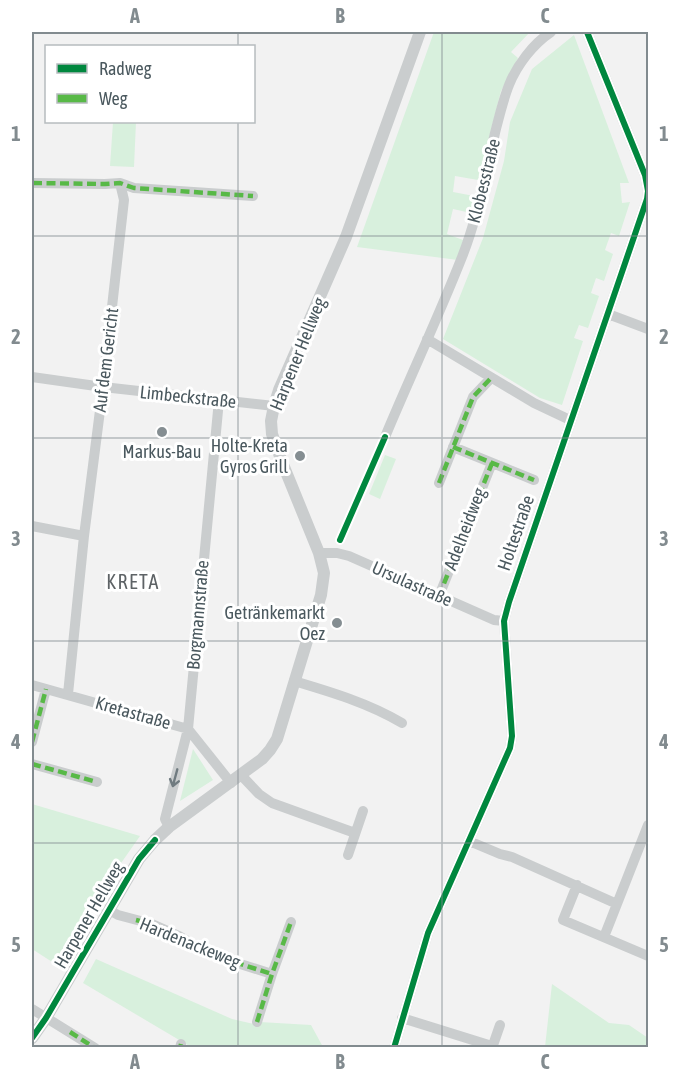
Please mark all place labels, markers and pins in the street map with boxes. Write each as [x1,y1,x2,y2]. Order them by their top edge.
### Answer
marker: Markus-Bau [155,425,169,439]
place label: Holte-Kreta Gyros Grill [211,435,288,477]
place label: Markus-Bau [123,441,201,462]
marker: Holte-Kreta Gyros Grill [293,449,307,463]
place label: Getränkemarkt Oez [225,602,326,644]
marker: Getränkemarkt Oez [330,616,344,630]

